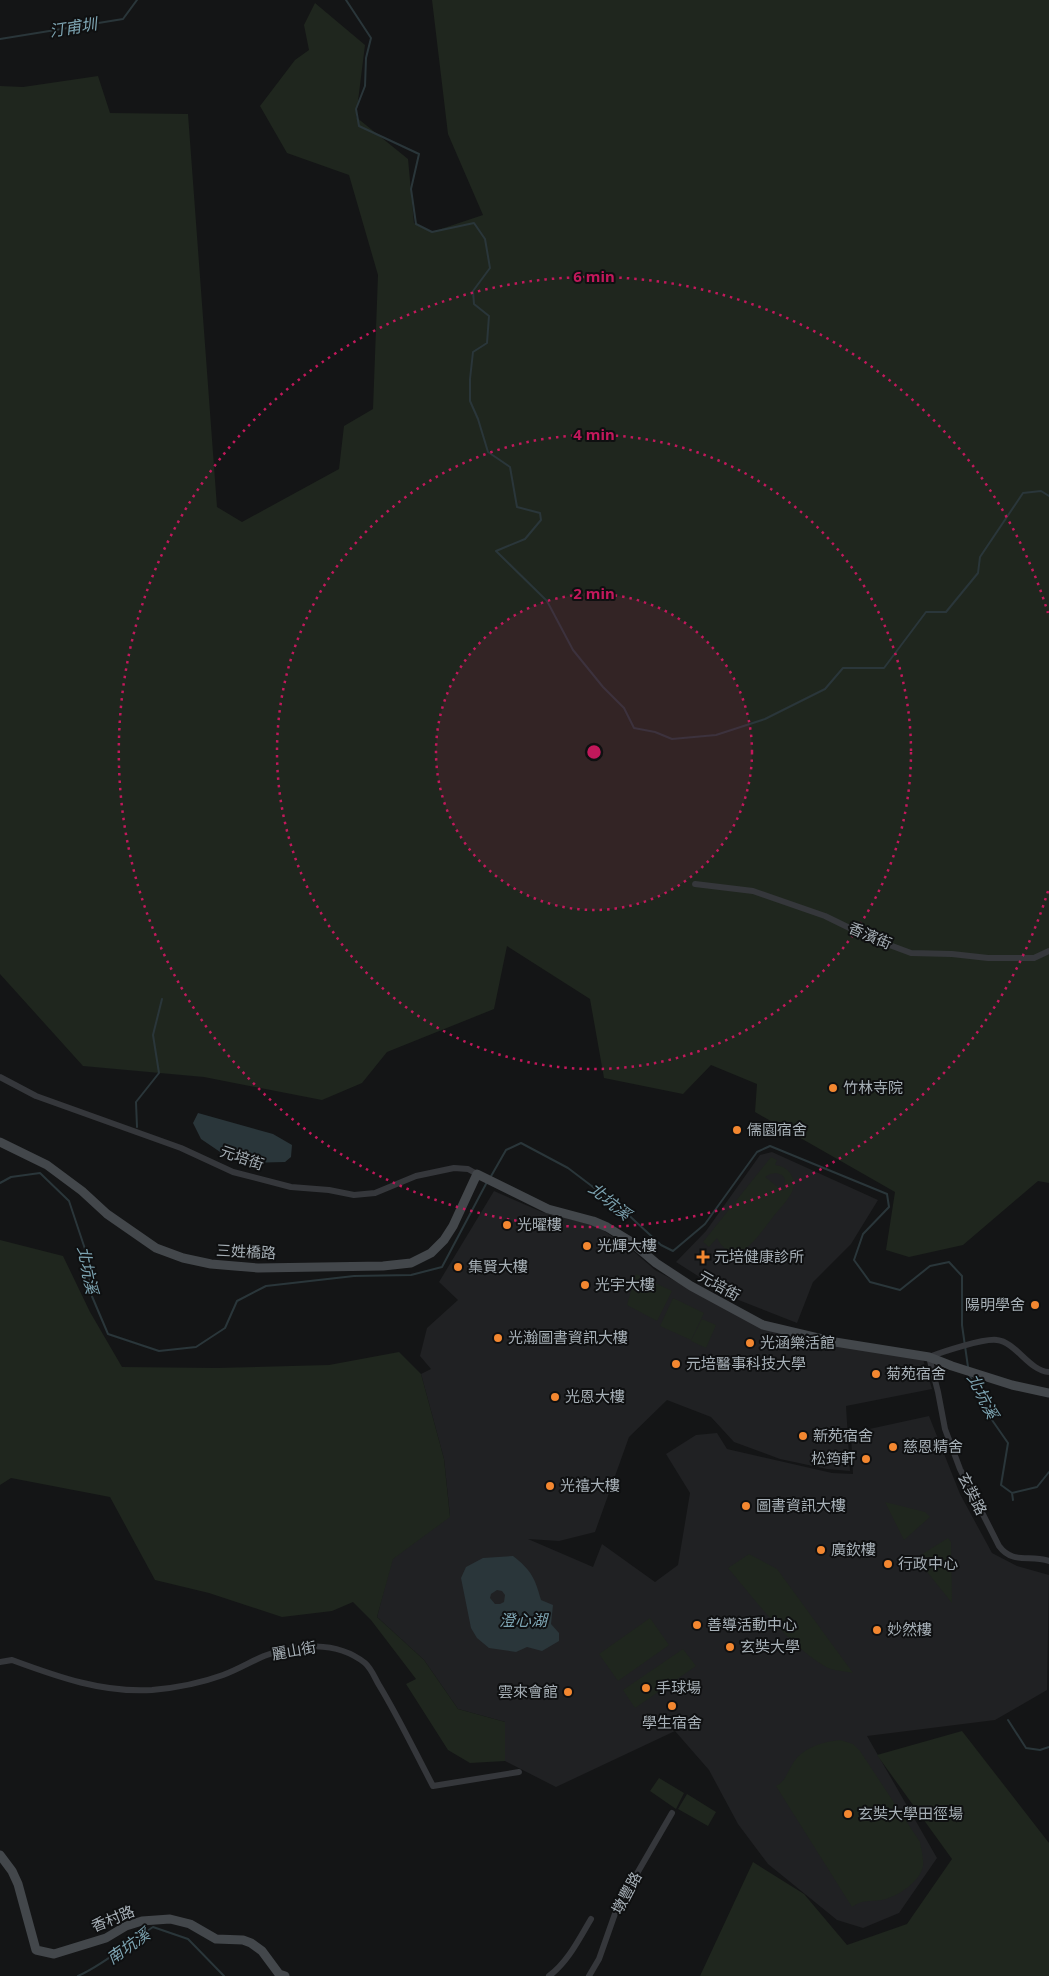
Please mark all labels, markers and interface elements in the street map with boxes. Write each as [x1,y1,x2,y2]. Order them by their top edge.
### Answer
water label: 汀甫圳 [48,12,100,42]
text: 6 min [573,266,615,286]
text: 4 min [573,424,615,444]
text: 2 min [573,583,615,603]
centre of rings [585,743,603,761]
street label: 香濱街 [846,917,895,953]
place label: 竹林寺院 [843,1077,903,1097]
marker: 竹林寺院 [827,1082,839,1094]
place label: 儒園宿舍 [747,1119,807,1139]
marker: 儒園宿舍 [731,1124,743,1136]
street label: 元培街 [218,1140,267,1174]
water label: 北坑溪 [584,1177,637,1226]
place label: 光曜樓 [517,1214,562,1234]
marker: 光曜樓 [501,1219,513,1231]
place label: 光輝大樓 [597,1235,657,1255]
street label: 三姓橋路 [216,1239,277,1263]
marker: 光輝大樓 [581,1240,593,1252]
water label: 北坑溪 [73,1244,104,1298]
place label: 元培健康診所 [714,1246,804,1266]
marker: 元培健康診所 [696,1250,710,1264]
place label: 集賢大樓 [468,1256,528,1276]
marker: 集賢大樓 [452,1261,464,1273]
street label: 元培街 [695,1265,744,1305]
place label: 光宇大樓 [595,1274,655,1294]
marker: 光宇大樓 [579,1279,591,1291]
place label: 陽明學舍 [965,1294,1025,1314]
marker: 陽明學舍 [1029,1299,1041,1311]
place label: 光瀚圖書資訊大樓 [508,1327,628,1347]
marker: 光瀚圖書資訊大樓 [492,1332,504,1344]
place label: 光涵樂活館 [760,1332,835,1352]
marker: 光涵樂活館 [744,1337,756,1349]
place label: 元培醫事科技大學 [686,1353,806,1373]
marker: 元培醫事科技大學 [670,1358,682,1370]
place label: 菊苑宿舍 [886,1363,946,1383]
marker: 菊苑宿舍 [870,1368,882,1380]
water label: 北坑溪 [962,1370,1005,1424]
place label: 光恩大樓 [565,1386,625,1406]
marker: 光恩大樓 [549,1391,561,1403]
place label: 新苑宿舍 [813,1425,873,1445]
marker: 新苑宿舍 [797,1430,809,1442]
place label: 慈恩精舍 [903,1436,963,1456]
marker: 慈恩精舍 [887,1441,899,1453]
place label: 松筠軒 [811,1448,856,1468]
marker: 松筠軒 [860,1453,872,1465]
street label: 玄奘路 [954,1469,992,1518]
place label: 光禧大樓 [560,1475,620,1495]
marker: 光禧大樓 [544,1480,556,1492]
place label: 圖書資訊大樓 [756,1495,846,1515]
marker: 圖書資訊大樓 [740,1500,752,1512]
place label: 廣欽樓 [831,1539,876,1559]
marker: 廣欽樓 [815,1544,827,1556]
place label: 行政中心 [898,1553,958,1573]
marker: 行政中心 [882,1558,894,1570]
water label: 澄心湖 [499,1609,550,1631]
place label: 善導活動中心 [707,1614,797,1634]
marker: 善導活動中心 [691,1619,703,1631]
place label: 妙然樓 [887,1619,932,1639]
marker: 妙然樓 [871,1624,883,1636]
street label: 麗山街 [270,1636,318,1664]
place label: 玄奘大學 [740,1636,800,1656]
marker: 玄奘大學 [724,1641,736,1653]
place label: 手球場 [656,1677,701,1697]
place label: 雲來會館 [498,1681,558,1701]
marker: 手球場 [640,1682,652,1694]
marker: 雲來會館 [562,1686,574,1698]
marker: 學生宿舍 [666,1700,678,1712]
place label: 學生宿舍 [642,1712,702,1732]
place label: 玄奘大學田徑場 [858,1803,963,1823]
marker: 玄奘大學田徑場 [842,1808,854,1820]
street label: 墩豐路 [607,1868,646,1917]
street label: 香村路 [88,1900,137,1936]
water label: 南坑溪 [102,1922,156,1969]

